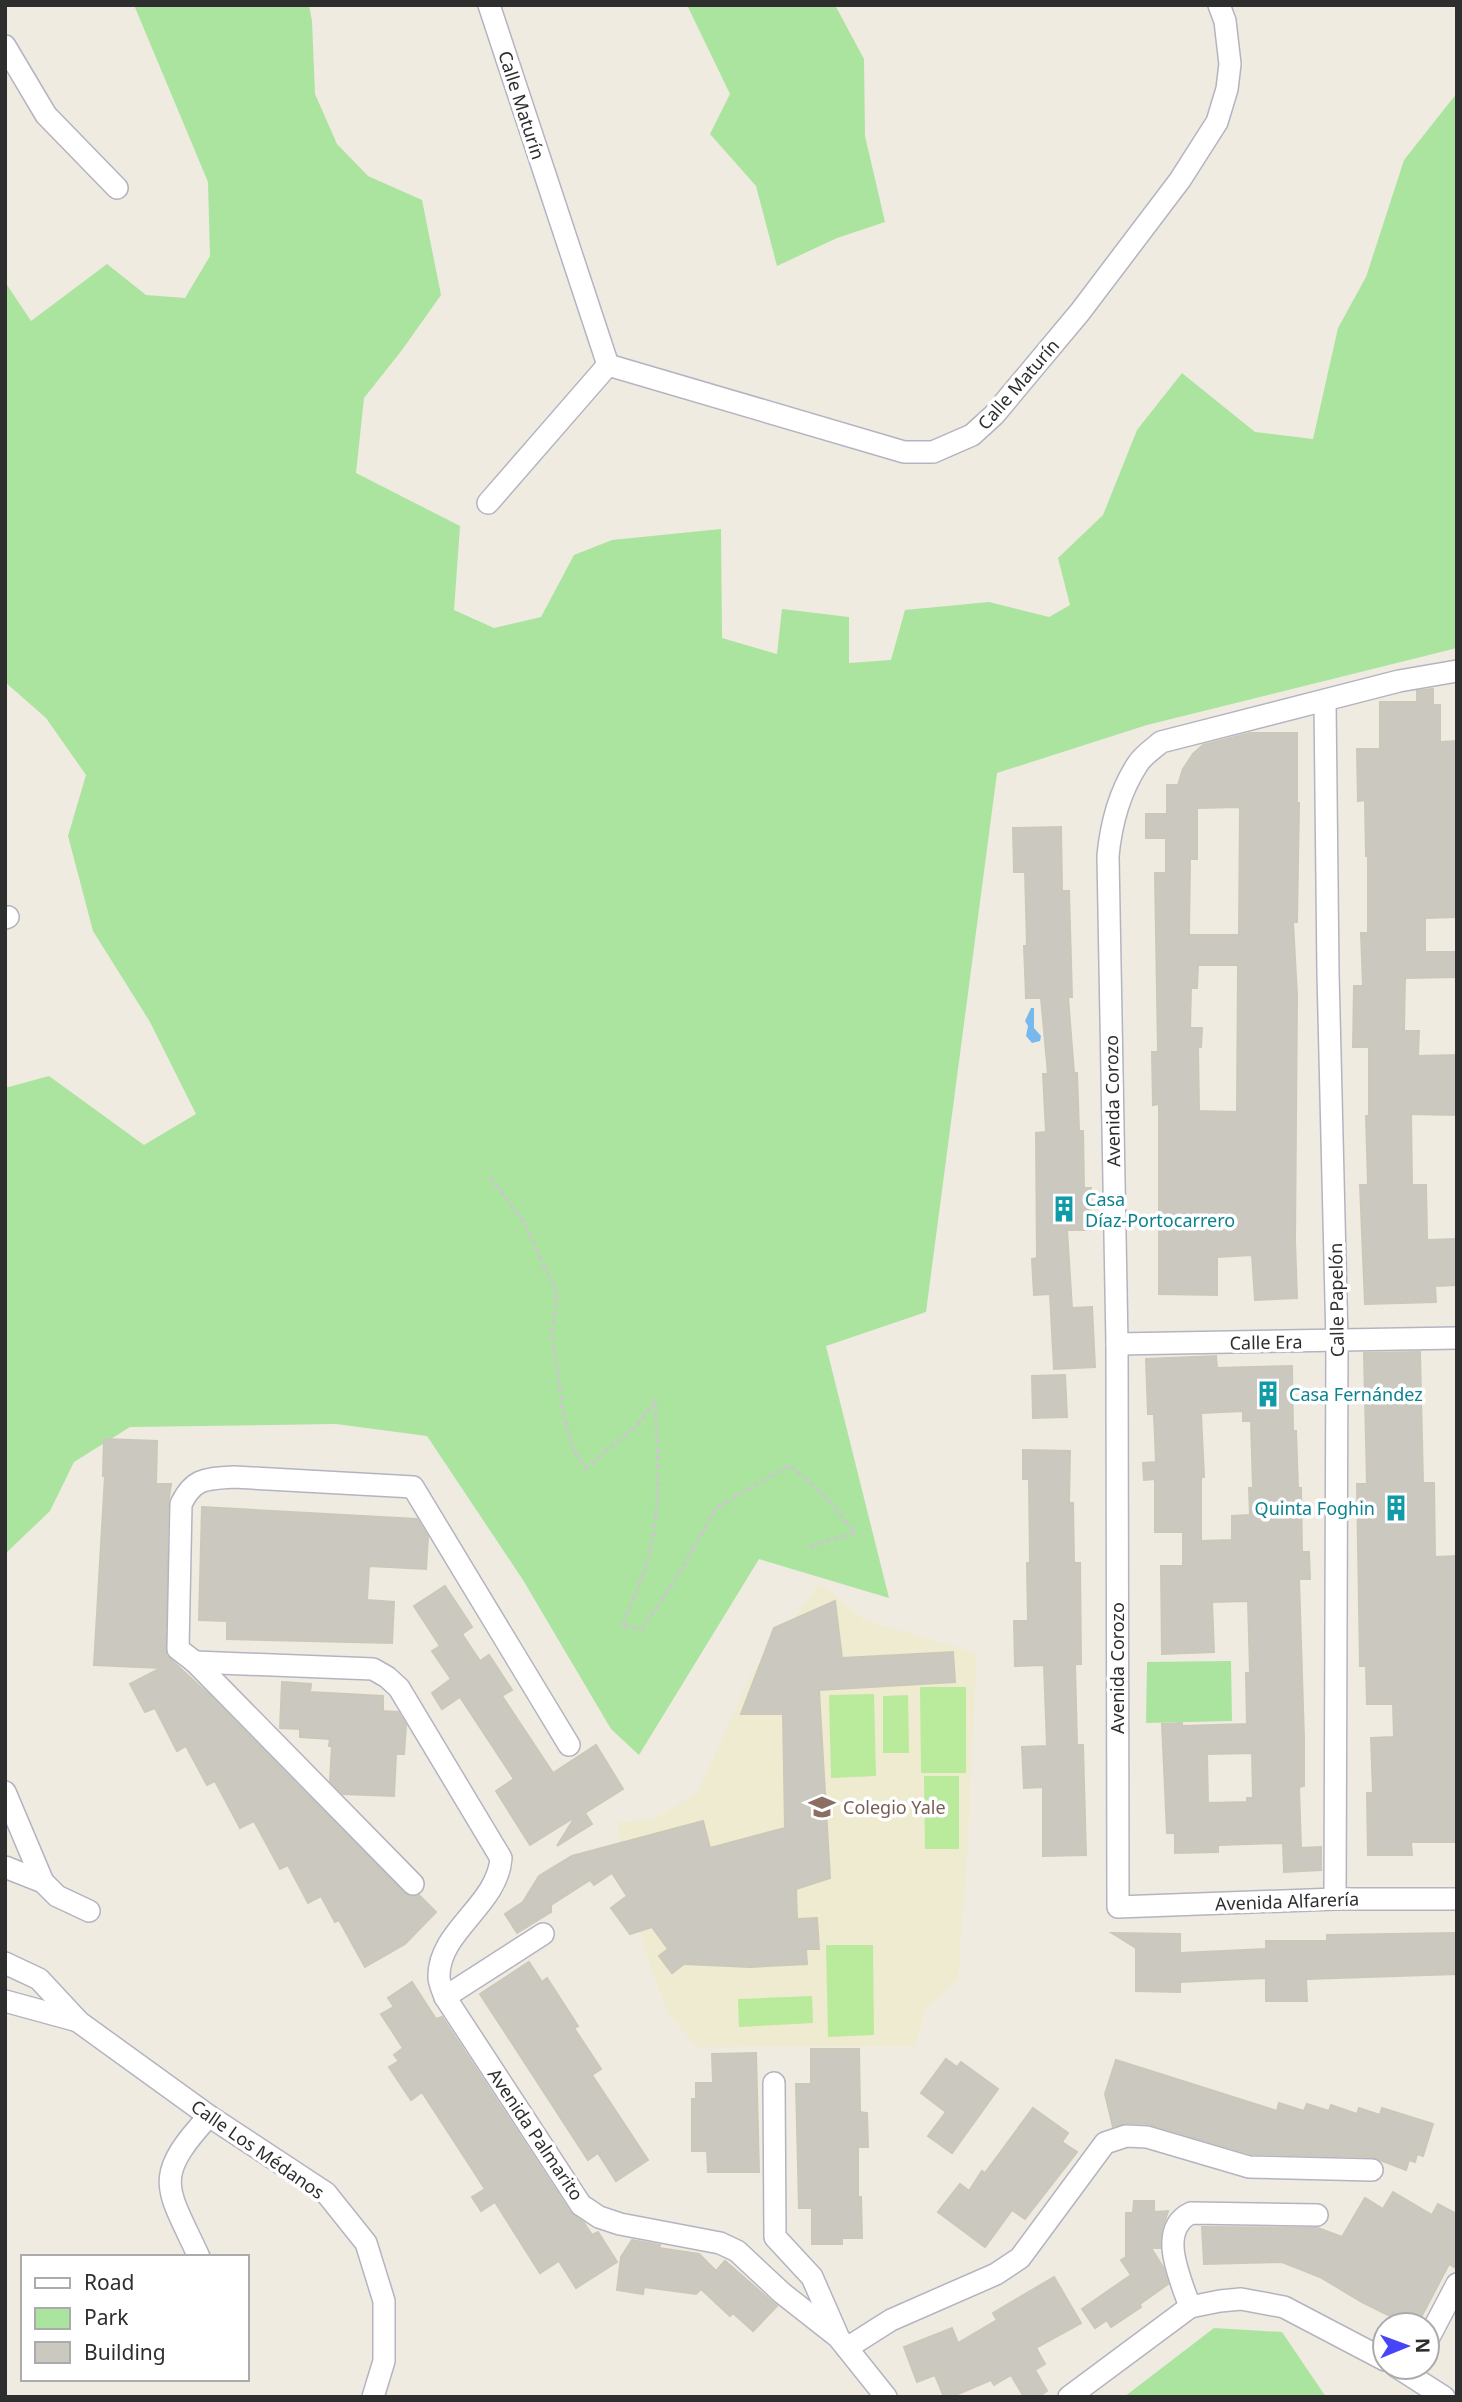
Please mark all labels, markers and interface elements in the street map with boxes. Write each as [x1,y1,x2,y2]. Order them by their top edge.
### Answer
street label: Calle Maturín [493,48,551,162]
street label: Calle Maturín [972,334,1064,434]
street label: Avenida Corozo [1099,1035,1125,1167]
place label: Casa Díaz-Portocarrero [1085,1187,1235,1232]
building icon: Casa Díaz-Portocarrero [1049,1194,1079,1224]
street label: Calle Papelón [1323,1243,1349,1357]
street label: Calle Era [1229,1329,1303,1355]
building icon: Casa Fernández [1253,1379,1283,1409]
place label: Casa Fernández [1289,1382,1423,1406]
building icon: Quinta Foghin [1381,1493,1411,1523]
place label: Quinta Foghin [1255,1496,1375,1520]
street label: Avenida Corozo [1105,1602,1129,1734]
school or university icon: Colegio Yale [807,1792,837,1822]
place label: Colegio Yale [843,1795,946,1819]
street label: Avenida Alfarería [1214,1886,1360,1916]
street label: Avenida Palmarito [483,2063,589,2205]
street label: Calle Los Médanos [187,2094,329,2204]
legend [21,2255,248,2381]
text: Road [84,2268,134,2296]
text: Park [84,2303,129,2331]
north arrow [1371,2311,1441,2381]
text: Building [84,2338,166,2366]
text: N [1410,2338,1436,2354]

